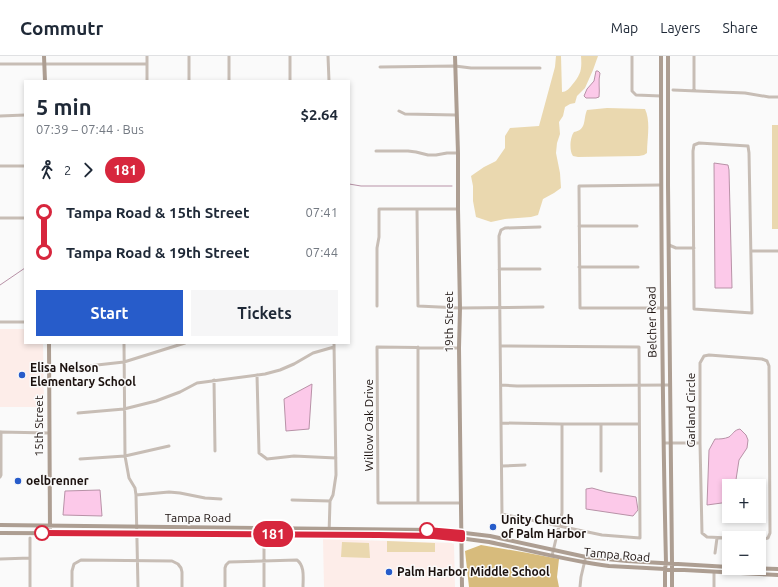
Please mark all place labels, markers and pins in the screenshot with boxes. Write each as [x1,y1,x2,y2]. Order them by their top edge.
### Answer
place label: Elisa Nelson Elementary School [30,361,136,388]
marker: Elisa Nelson Elementary School [17,370,27,380]
place label: oelbrenner [26,474,89,487]
marker: oelbrenner [13,476,23,486]
place label: Unity Church of Palm Harbor [501,513,586,540]
unlabelled marker [419,522,435,538]
marker: Unity Church of Palm Harbor [488,522,498,532]
unlabelled marker [34,525,50,541]
place label: Palm Harbor Middle School [397,565,550,578]
marker: Palm Harbor Middle School [384,567,394,577]

